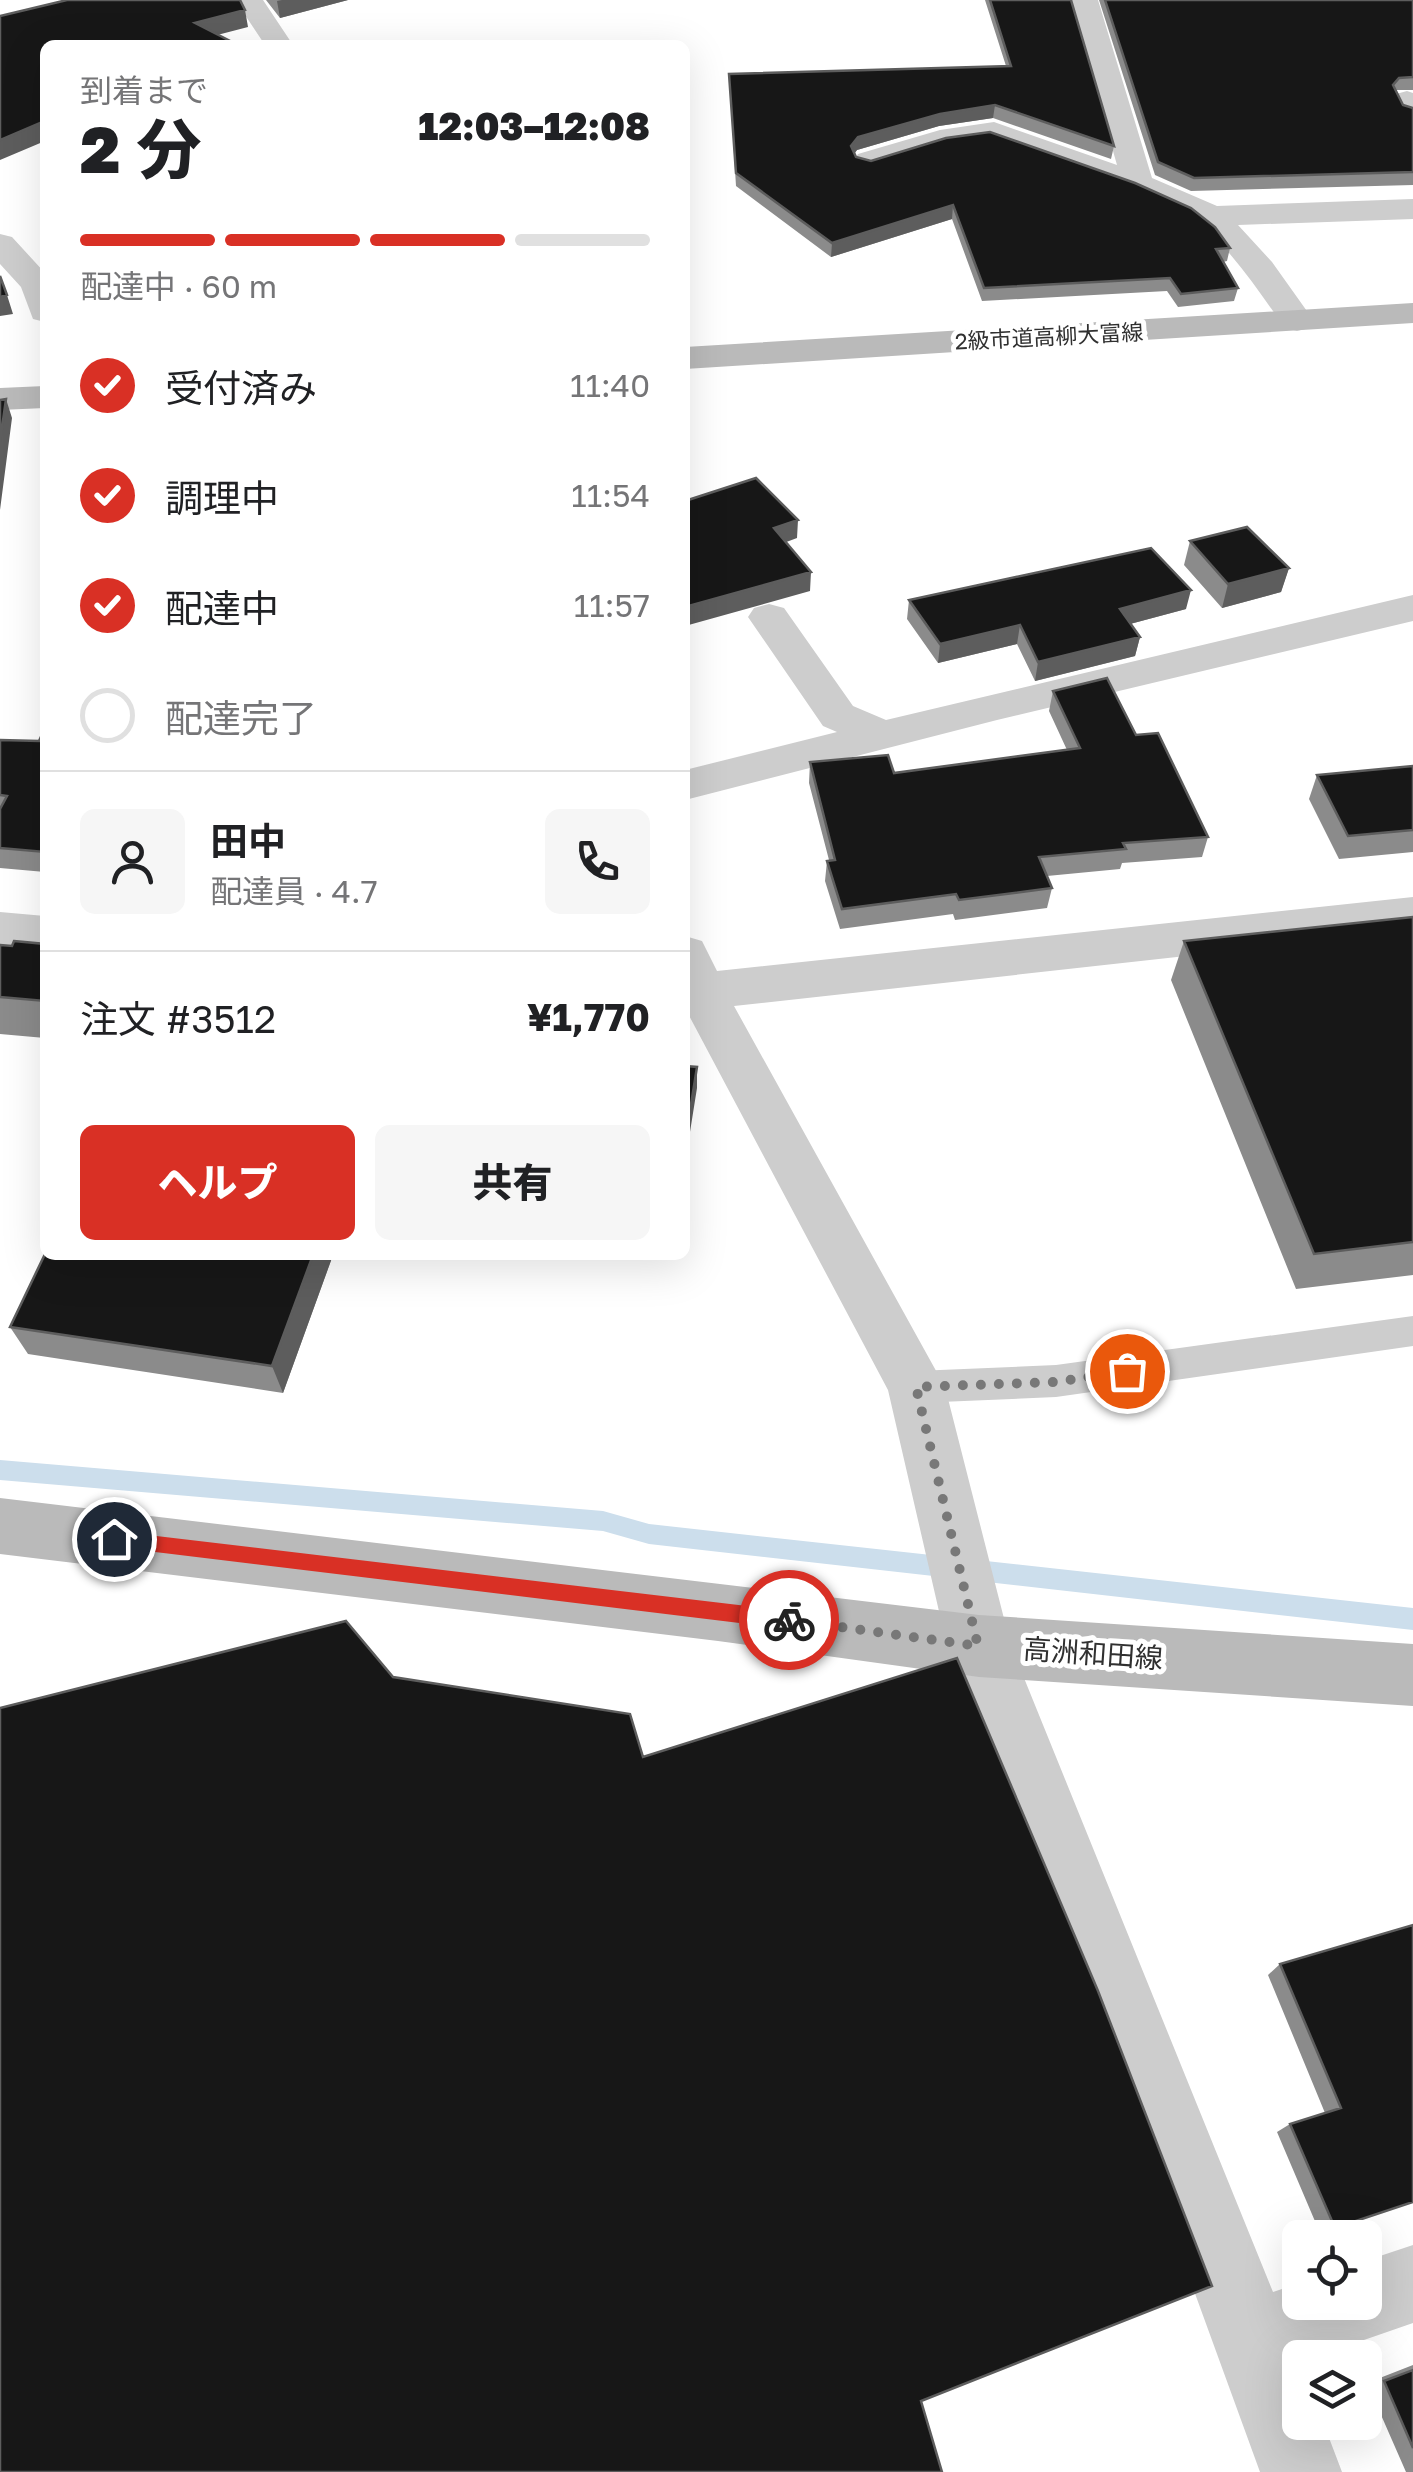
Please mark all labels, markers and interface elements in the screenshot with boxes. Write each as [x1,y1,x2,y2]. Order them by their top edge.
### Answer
text: 到着まで [80,71,208,109]
text: 12:03–12:08 [418,103,650,148]
text: 2 分 [80,109,202,187]
text: 配達中 · 60 m [80,267,277,305]
street label: 2級市道高柳大富線 [954,318,1144,354]
icon: check [80,358,135,413]
text: 受付済み [165,365,317,410]
text: 11:40 [570,366,650,404]
icon: check [80,468,135,523]
text: 調理中 [165,475,279,520]
text: 11:54 [571,476,650,514]
icon: check [80,578,135,633]
text: 配達中 [165,585,279,630]
text: 11:57 [574,586,650,624]
text: 配達完了 [165,695,317,740]
button: person [80,809,185,914]
button: phone [545,809,650,914]
text: 田中 [210,818,286,863]
text: 配達員 · 4.7 [210,872,378,910]
text: ¥1,770 [527,994,650,1039]
text: 注文 #3512 [80,996,276,1041]
button: ヘルプ [80,1125,355,1240]
button: 共有 [375,1125,650,1240]
pin [1085,1329,1170,1414]
icon: bag [1100,1344,1155,1399]
pin [72,1497,157,1582]
icon: home [87,1512,142,1567]
courier [739,1570,839,1670]
icon: bike [762,1593,817,1648]
street label: 高洲和田線 [1022,1632,1164,1674]
map controls [1282,2220,1382,2440]
button: locate [1282,2220,1382,2320]
button: layers [1282,2340,1382,2440]

